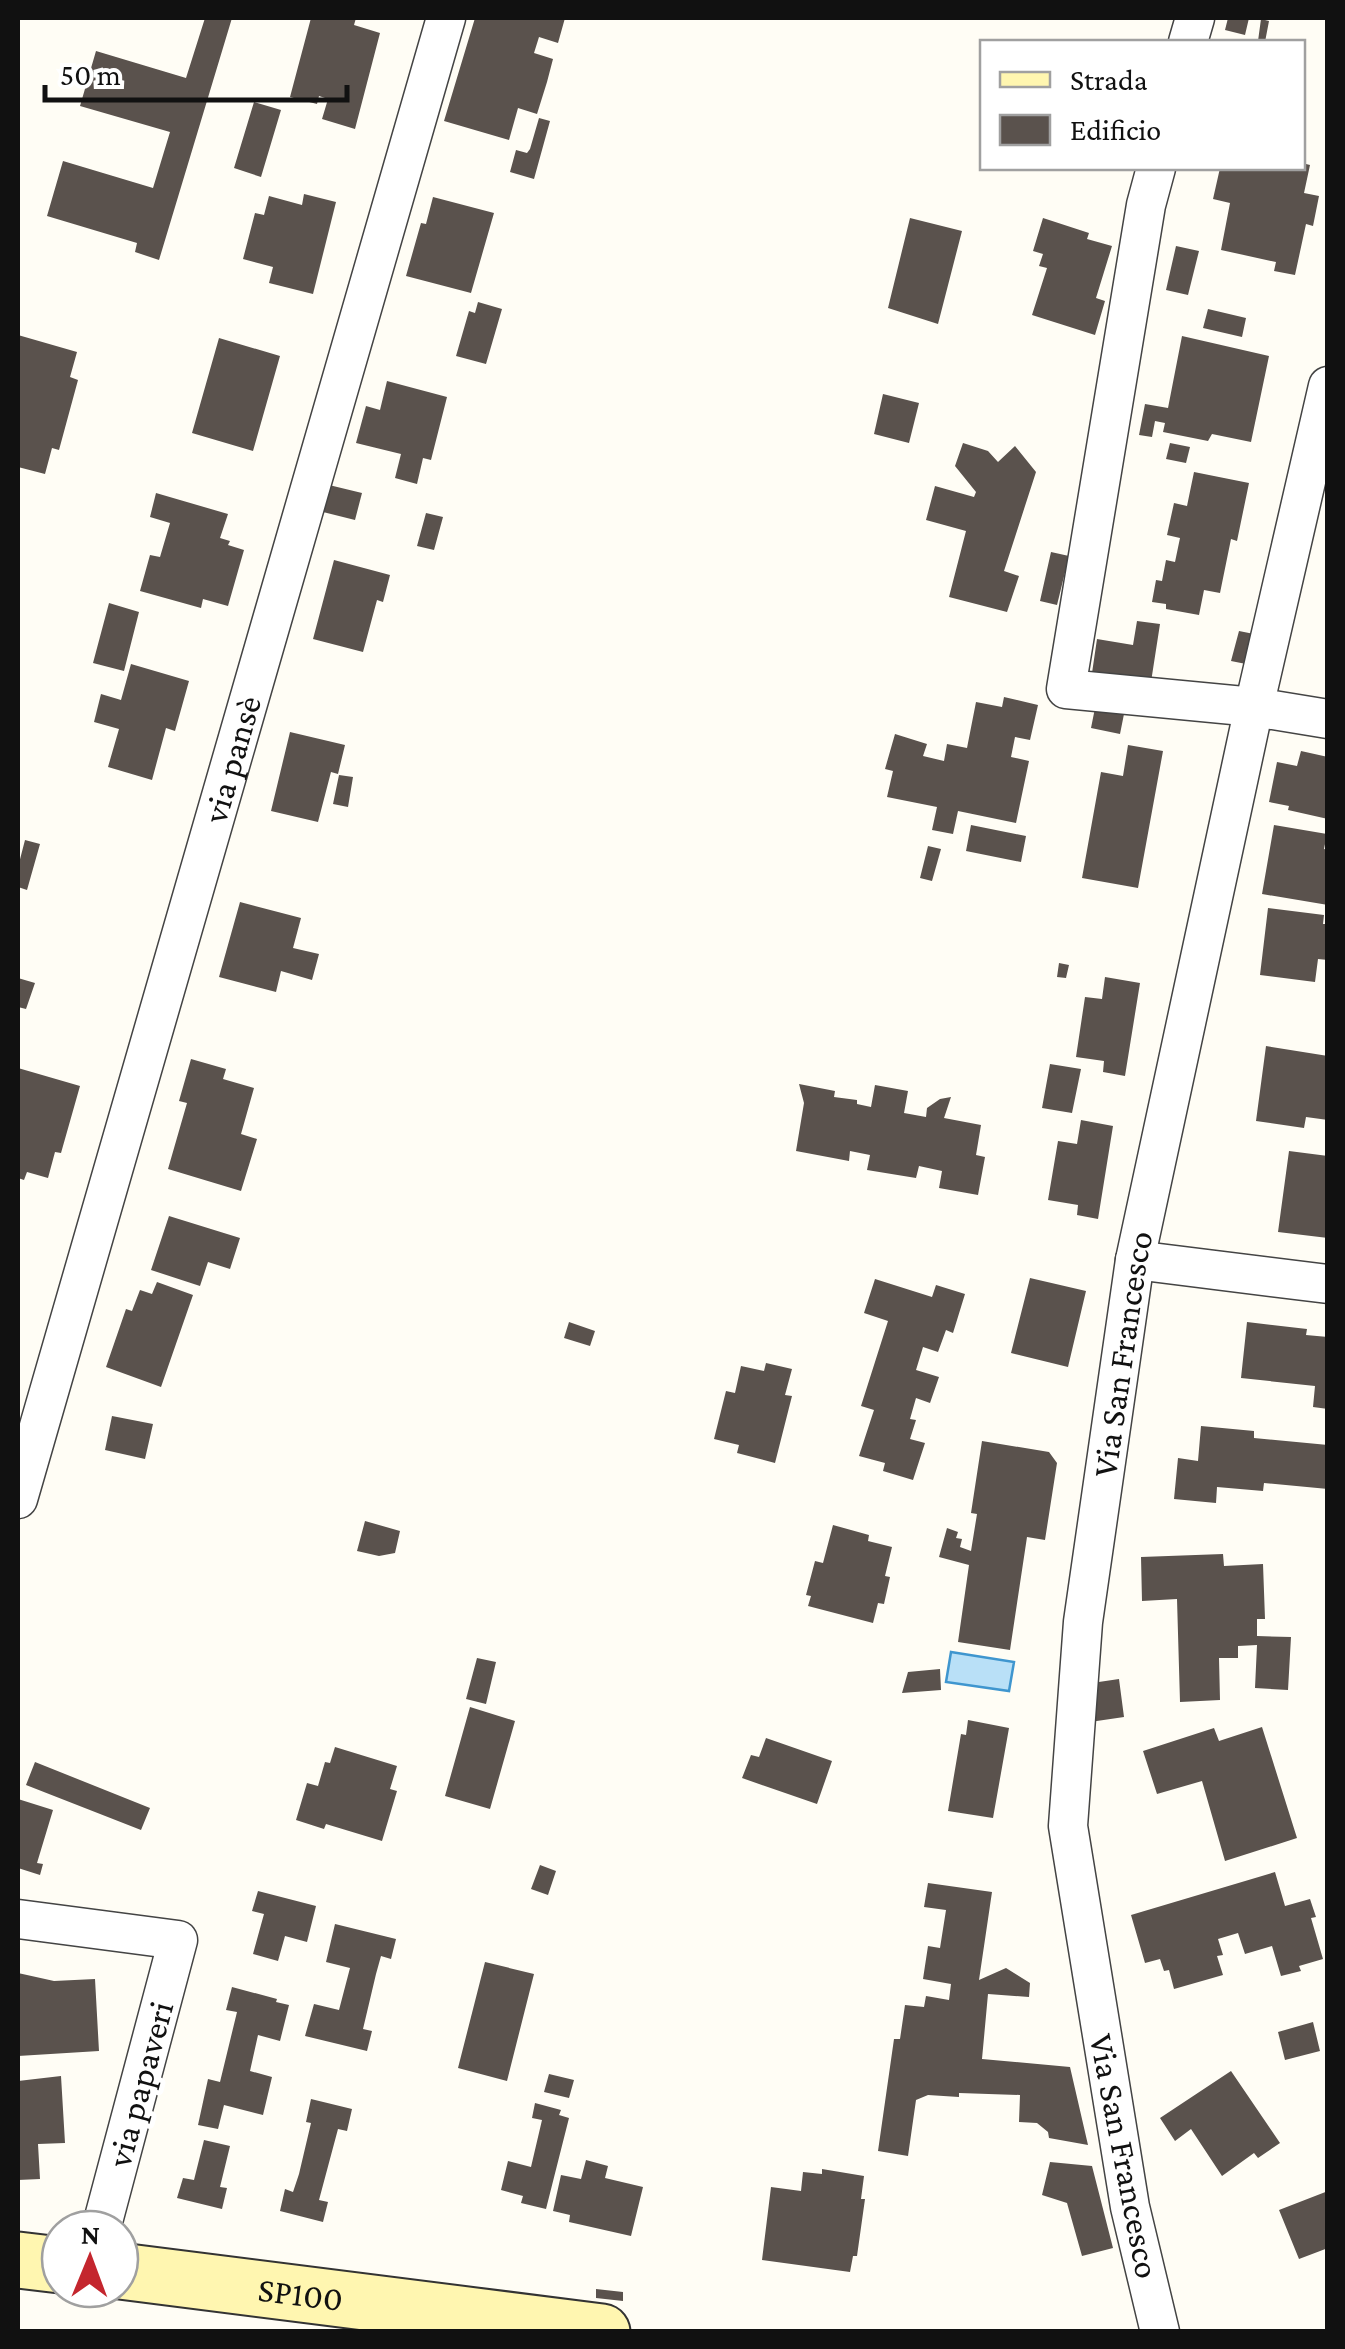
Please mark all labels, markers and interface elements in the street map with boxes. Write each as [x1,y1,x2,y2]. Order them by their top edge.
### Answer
scale bar [45,40,348,102]
legend [980,40,1305,170]
text: 50 m [60,58,121,91]
text: Strada [1070,63,1148,96]
text: Edificio [1070,113,1161,146]
street label: via pansè [195,691,269,829]
street label: Via San Francesco [1085,1227,1161,1480]
street label: via papaveri [99,1997,181,2172]
street label: Via San Francesco [1082,2031,1167,2282]
north arrow [40,2209,140,2309]
text: N [81,2219,100,2250]
street label: SP100 [256,2270,345,2319]

